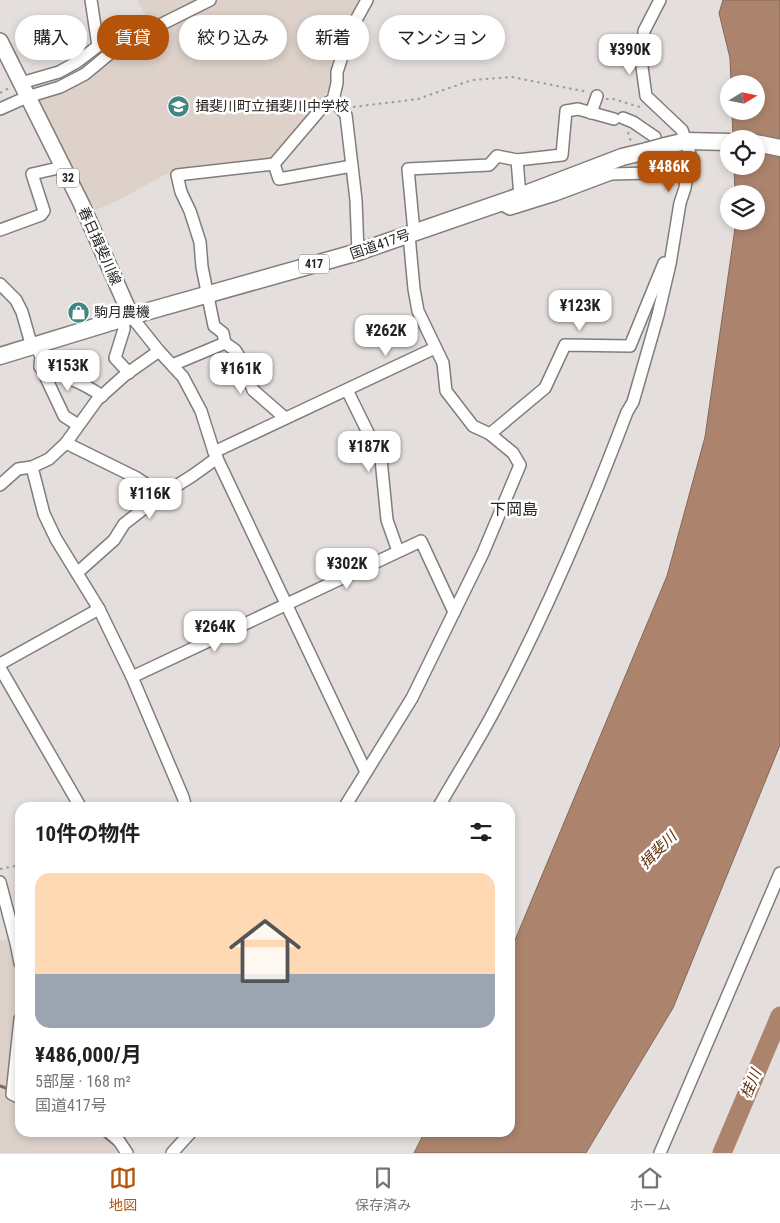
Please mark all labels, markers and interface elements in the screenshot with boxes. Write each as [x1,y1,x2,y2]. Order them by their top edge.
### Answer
chip: 購入 [15,15,87,60]
chip: 賃貸 [97,15,169,60]
chip: 絞り込み [179,15,287,60]
chip: 新着 [297,15,369,60]
chip: マンション [379,15,505,60]
pin: ¥390K [595,34,665,76]
text: ¥390K [610,40,650,59]
north arrow [720,75,765,120]
map controls [720,75,765,230]
school or university icon: 揖斐川町立揖斐川中学校 [167,94,191,118]
place label: 揖斐川町立揖斐川中学校 [195,98,349,114]
button: locate [720,130,765,175]
pin: ¥486K [634,150,704,193]
text: ¥486K [649,157,689,176]
road number: 32 [57,168,79,188]
button: layers [720,185,765,230]
street label: 春日揖斐川線 [76,204,124,288]
street label: 国道417号 [348,226,412,262]
road number: 417 [299,254,329,274]
pin: ¥123K [545,290,615,332]
text: ¥123K [560,296,600,315]
shop icon: 駒月農機 [66,300,90,324]
place label: 駒月農機 [94,304,150,320]
pin: ¥262K [351,314,421,357]
text: ¥262K [366,321,406,340]
pin: ¥153K [33,350,103,392]
pin: ¥161K [206,352,276,395]
text: ¥153K [48,356,88,375]
text: ¥161K [221,359,261,378]
pin: ¥187K [334,430,404,473]
text: ¥187K [349,437,389,456]
pin: ¥116K [115,478,185,520]
text: ¥116K [130,484,170,503]
district label: 下岡島 [490,500,538,519]
pin: ¥302K [312,548,382,590]
text: ¥302K [327,554,367,573]
pin: ¥264K [180,610,250,653]
text: ¥264K [195,617,235,636]
icon: filters [467,818,495,846]
text: 10件の物件 [35,822,140,846]
water label: 揖斐川 [636,826,682,872]
icon: home [220,906,310,996]
text: ¥486,000/月 [35,1043,142,1067]
water label: 桂川 [737,1065,766,1101]
text: 5部屋 · 168 m² [35,1072,131,1091]
text: 国道417号 [35,1096,107,1115]
tab: 地図 [109,1164,137,1214]
tab: 保存済み [355,1164,411,1214]
tab: ホーム [629,1164,671,1214]

